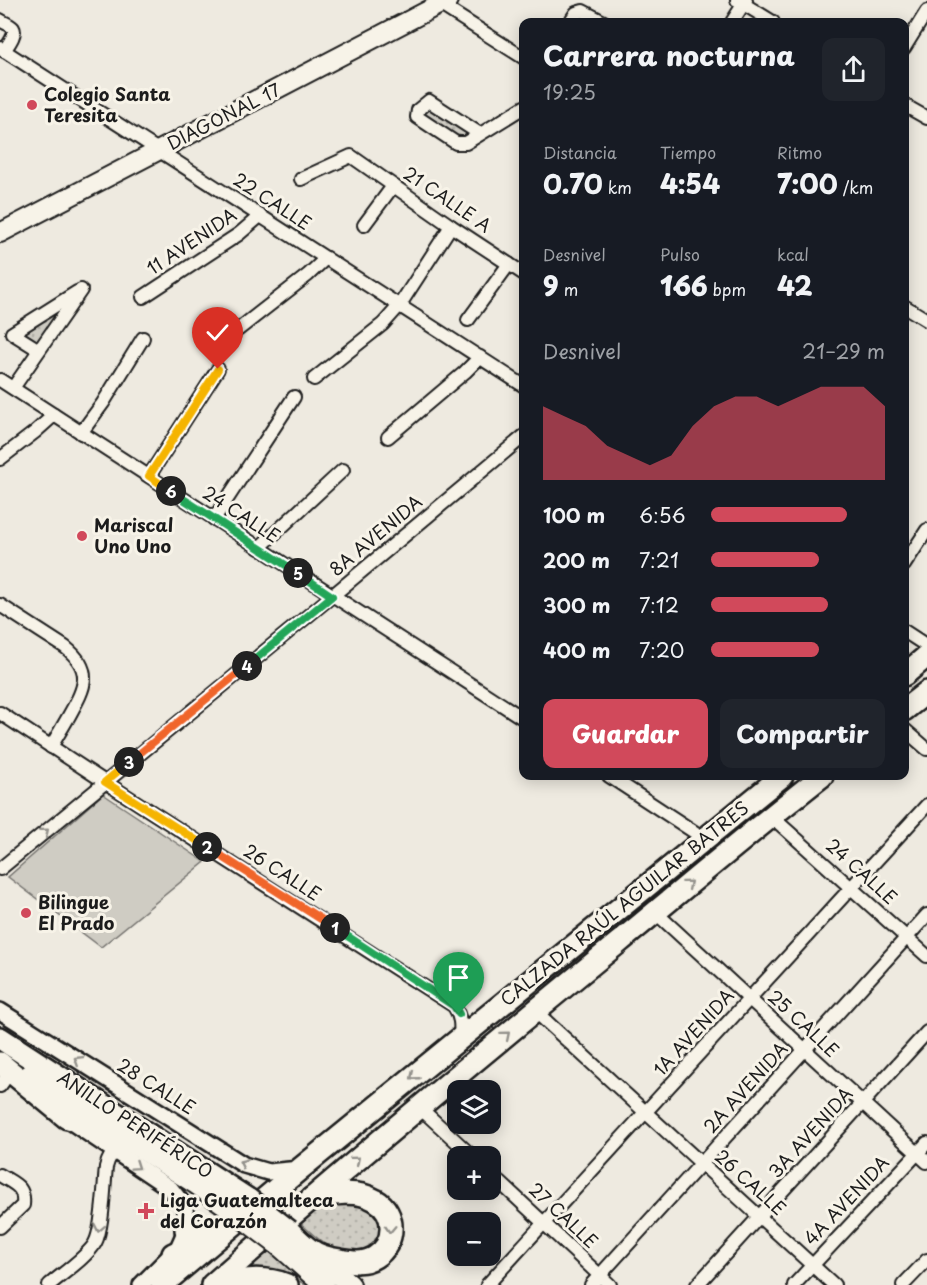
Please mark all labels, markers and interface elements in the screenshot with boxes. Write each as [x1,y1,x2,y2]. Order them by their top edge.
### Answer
text: Carrera nocturna [543,34,795,75]
button: share [822,38,885,101]
street label: DIAGONAL 17 [162,75,285,156]
text: 19:25 [543,77,596,107]
place label: Colegio Santa Teresita [44,80,170,128]
marker: Colegio Santa Teresita [25,98,39,112]
text: Distancia [543,140,617,164]
text: Tiempo [660,140,716,164]
text: Ritmo [777,140,822,164]
street label: 21 CALLE A [398,159,497,238]
text: 0.70 [543,164,603,203]
text: 4:54 [660,164,720,203]
text: 7:00 [777,164,838,203]
street label: 22 CALLE [228,165,317,236]
text: km [603,175,632,199]
text: /km [838,175,873,199]
street label: 11 AVENIDA [141,201,241,281]
text: Desnivel [543,242,605,266]
text: Pulso [660,242,700,266]
text: kcal [777,242,809,266]
text: 9 [543,266,559,305]
text: 166 [660,266,708,305]
text: 42 [777,266,813,305]
text: m [559,277,578,301]
text: bpm [708,277,746,301]
pin [192,307,243,369]
icon: check [201,316,234,349]
text: Desnivel [543,336,621,366]
text: 21–29 m [802,336,885,366]
pin: 6 [156,476,186,506]
text: 6 [165,479,177,503]
street label: 24 CALLE [198,479,286,549]
street label: 8A AVENIDA [323,488,427,582]
text: 100 m [543,500,605,530]
text: 6:56 [639,500,686,530]
place label: Mariscal Uno Uno [94,511,173,559]
marker: Mariscal Uno Uno [75,529,89,543]
text: 200 m [543,545,610,575]
text: 7:21 [639,545,679,575]
pin: 5 [283,558,313,588]
text: 5 [293,561,303,585]
text: 300 m [543,590,611,620]
text: 7:12 [639,590,679,620]
text: 400 m [543,635,611,665]
text: 7:20 [639,635,684,665]
pin: 4 [232,651,262,681]
text: 4 [242,654,252,678]
button: Guardar [543,699,708,768]
button: Compartir [720,699,885,768]
pin: 3 [114,747,144,777]
text: 3 [124,750,134,774]
street label: CALZADA RAÚL AGUILAR BATRES [494,794,754,1012]
one-way arrow [38,828,49,839]
pin: 2 [192,832,222,862]
street label: 24 CALLE [820,832,904,910]
text: 2 [201,835,213,859]
street label: 26 CALLE [239,837,327,907]
one-way arrow [681,880,692,891]
place label: Bilingue El Prado [38,888,115,936]
marker: Bilingue El Prado [19,906,33,920]
pin: 1 [320,913,350,943]
text: 1 [331,916,339,940]
pin [433,952,484,1014]
icon: arrive [442,961,475,994]
street label: 1A AVENIDA [646,982,739,1082]
street label: 25 CALLE [762,983,846,1063]
one-way arrow [499,1032,510,1043]
street label: 2A AVENIDA [697,1036,793,1138]
street label: 28 CALLE [112,1051,201,1120]
one-way arrow [74,1056,84,1068]
street label: ANILLO PERIFÉRICO [53,1063,219,1184]
one-way arrow [410,1068,421,1079]
map controls [447,1080,501,1266]
button: layers [447,1080,501,1134]
street label: 3A AVENIDA [762,1081,858,1183]
street label: 26 CALLE [710,1143,792,1221]
button: + [447,1146,501,1200]
street label: 4A AVENIDA [797,1149,895,1251]
one-way arrow [349,1157,360,1168]
one-way arrow [130,1159,141,1170]
one-way arrow [238,1159,249,1171]
street label: 27 CALLE [523,1176,605,1254]
place label: Liga Guatemalteca del Corazón [160,1186,334,1234]
marker: Liga Guatemalteca del Corazón [137,1202,155,1220]
button: − [447,1212,501,1266]
one-way arrow [93,1223,106,1233]
one-way arrow [383,1224,396,1233]

